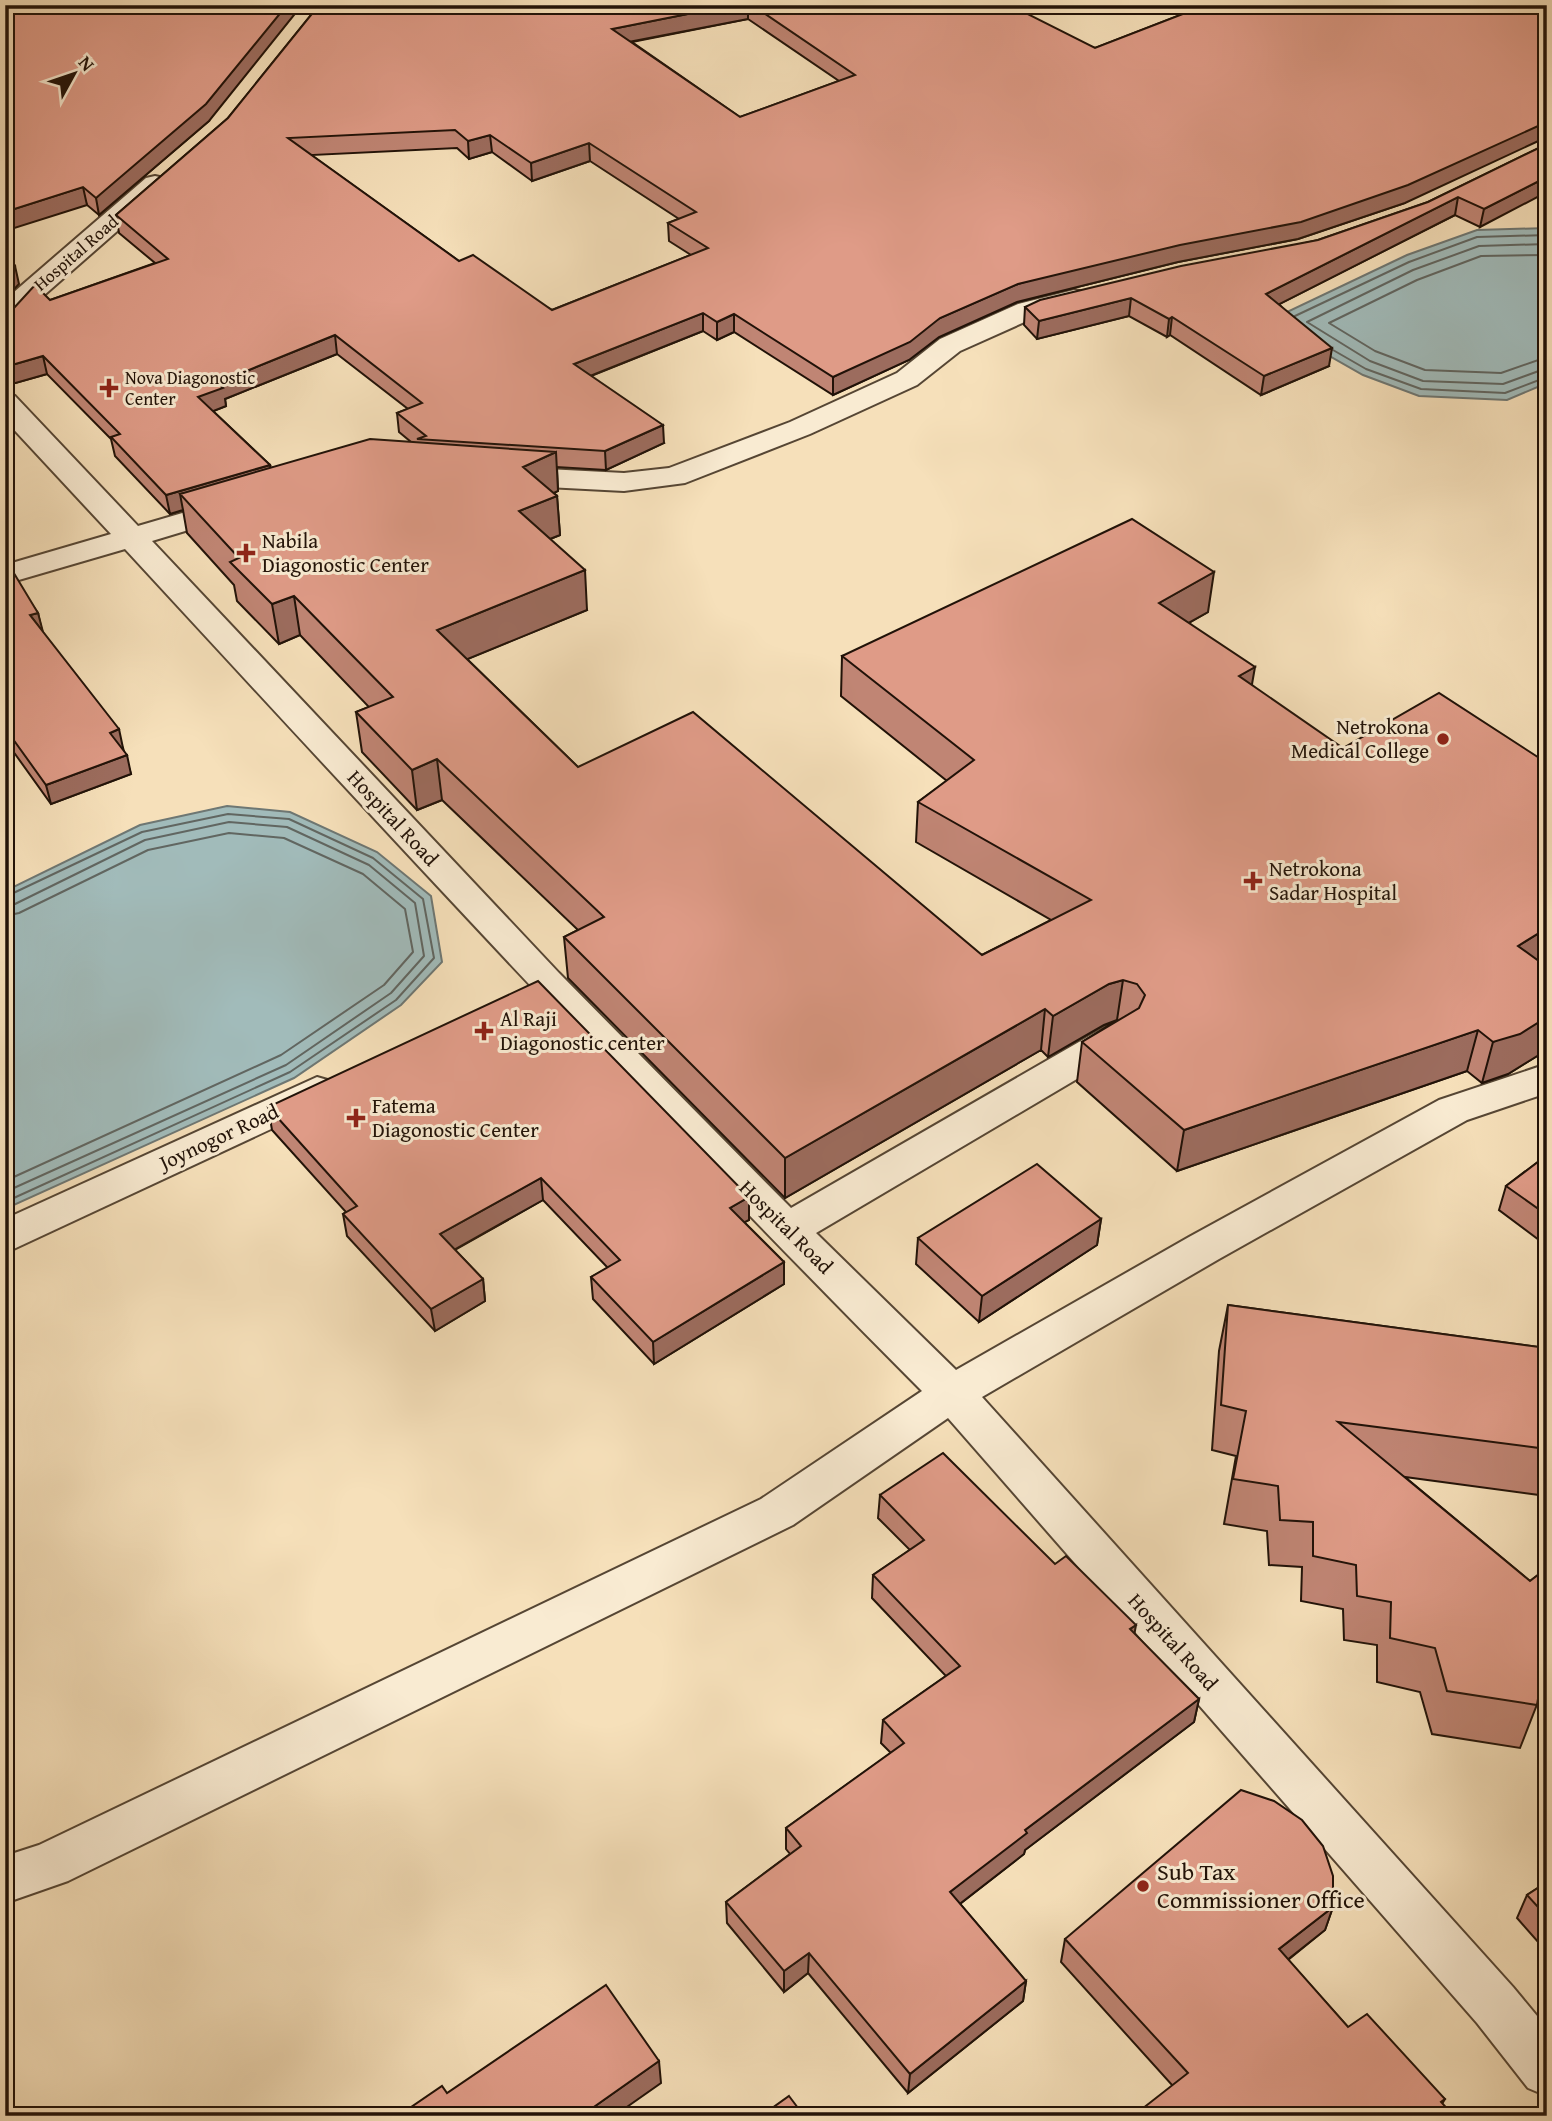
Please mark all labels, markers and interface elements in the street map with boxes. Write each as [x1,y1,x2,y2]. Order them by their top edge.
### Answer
north arrow [38,38,108,108]
text: N [72,49,102,77]
street label: Hospital Road [27,208,124,297]
place label: Nova Diagonostic Center [125,364,255,412]
marker: Nova Diagonostic Center [99,378,119,398]
place label: Nabila Diagonostic Center [262,525,429,580]
marker: Nabila Diagonostic Center [236,543,256,563]
place label: Netrokona Medical College [1291,711,1429,766]
marker: Netrokona Medical College [1435,731,1451,747]
street label: Hospital Road [340,762,447,873]
place label: Netrokona Sadar Hospital [1269,853,1397,908]
marker: Netrokona Sadar Hospital [1243,871,1263,891]
place label: Al Raji Diagonostic center [500,1003,665,1058]
marker: Al Raji Diagonostic center [474,1021,494,1041]
place label: Fatema Diagonostic Center [372,1090,539,1145]
street label: Joynogor Road [151,1095,284,1179]
marker: Fatema Diagonostic Center [346,1108,366,1128]
street label: Hospital Road [732,1173,841,1281]
street label: Hospital Road [1121,1586,1226,1698]
place label: Sub Tax Commissioner Office [1157,1854,1365,1917]
marker: Sub Tax Commissioner Office [1135,1878,1151,1894]

